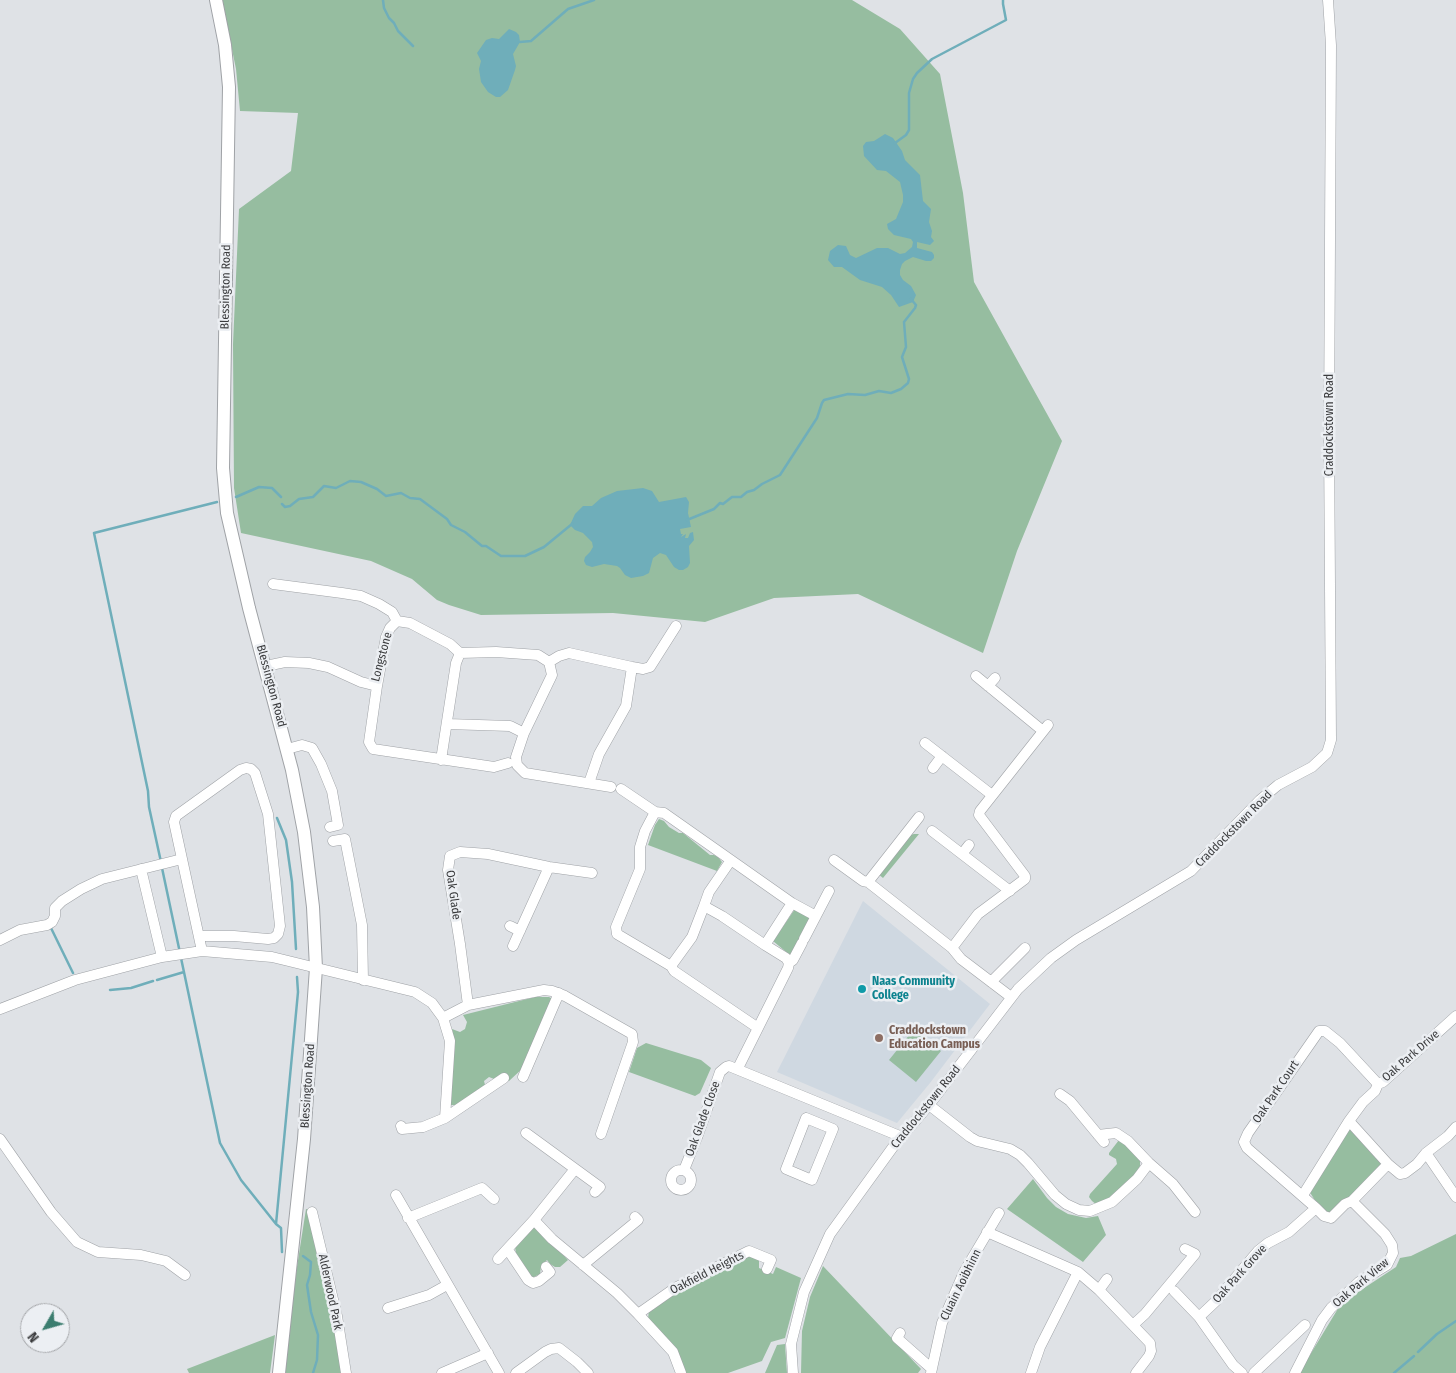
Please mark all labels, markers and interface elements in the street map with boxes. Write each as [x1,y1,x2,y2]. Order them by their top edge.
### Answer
street label: Blessington Road [218,244,234,330]
street label: Craddockstown Road [1323,374,1337,476]
street label: Longstone [368,631,396,683]
street label: Blessington Road [253,643,289,729]
street label: Craddockstown Road [1193,788,1275,870]
street label: Oak Glade [442,869,464,921]
place label: Naas Community College [872,975,955,1003]
marker: Naas Community College [856,983,868,995]
place label: Craddockstown Education Campus [889,1024,980,1052]
street label: Oak Park Drive [1379,1027,1443,1085]
marker: Craddockstown Education Campus [873,1032,885,1044]
street label: Blessington Road [298,1043,318,1129]
street label: Oak Park Court [1250,1058,1302,1126]
street label: Craddockstown Road [888,1063,964,1151]
street label: Oak Glade Close [683,1079,723,1159]
street label: Oak Park Grove [1210,1242,1270,1306]
street label: Cluain Aoibhinn [938,1247,984,1323]
street label: Oakfield Heights [668,1248,746,1298]
street label: Alderwood Park [315,1253,345,1331]
street label: Oak Park View [1330,1255,1392,1311]
north arrow [20,1303,70,1353]
text: N [24,1328,43,1345]

